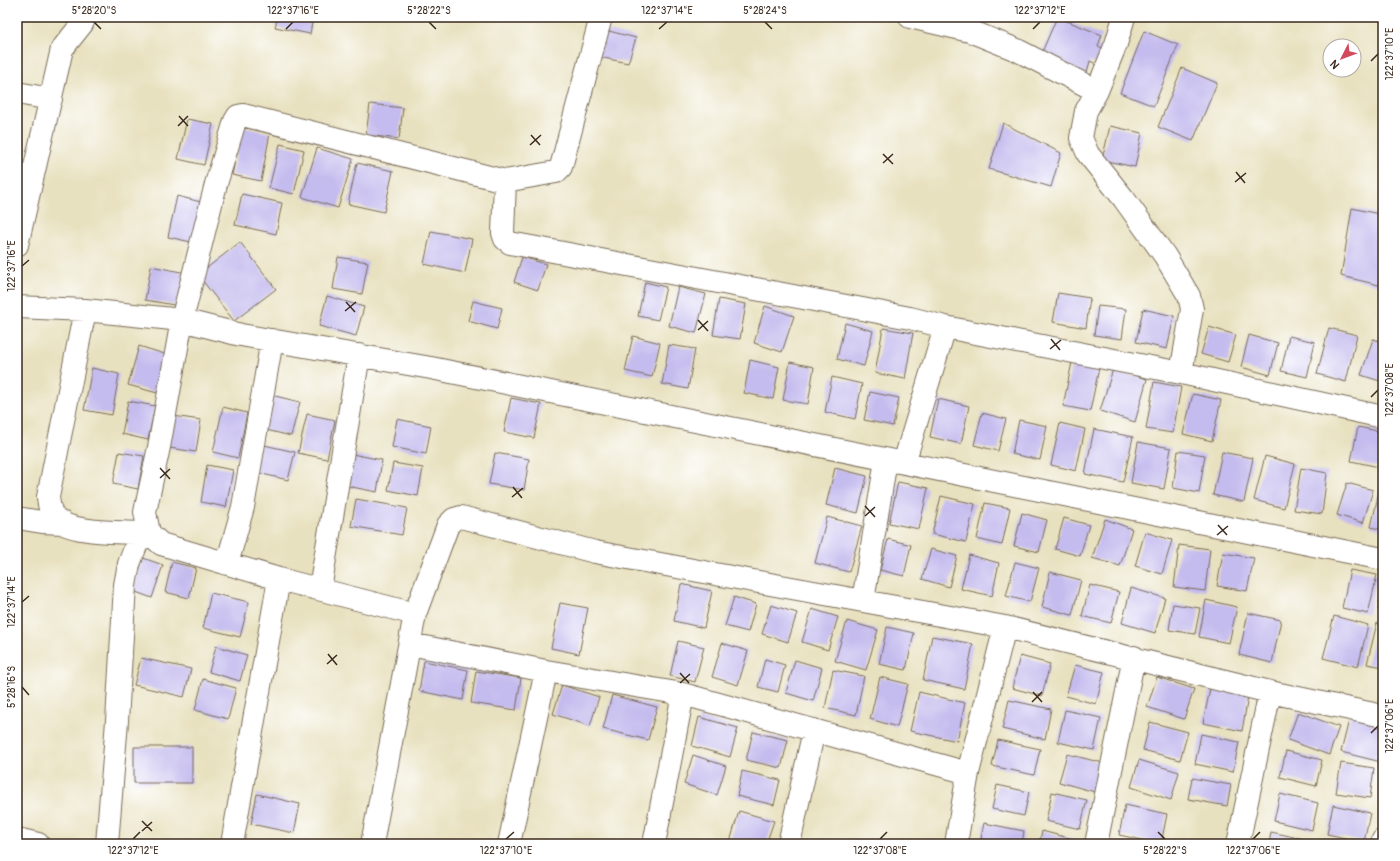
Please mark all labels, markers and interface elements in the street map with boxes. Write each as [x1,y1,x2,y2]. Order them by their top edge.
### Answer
text: 5°28'20"S [72,5,117,17]
text: 122°37'16"E [267,5,319,17]
text: 5°28'22"S [407,5,451,17]
text: 122°37'14"E [641,5,693,17]
text: 5°28'24"S [743,5,787,17]
text: 122°37'12"E [1014,5,1066,17]
text: 122°37'10"E [1384,28,1396,80]
north arrow [1322,38,1362,78]
text: N [1327,57,1342,71]
text: 122°37'16"E [6,240,18,292]
text: 122°37'08"E [1384,363,1396,417]
text: 122°37'14"E [6,576,18,628]
text: 5°28'16"S [6,666,18,708]
text: 122°37'06"E [1384,699,1396,753]
text: 122°37'12"E [107,845,159,857]
text: 122°37'10"E [480,845,532,857]
text: 122°37'08"E [853,845,907,857]
text: 5°28'22"S [1143,845,1187,857]
text: 122°37'06"E [1226,845,1280,857]

